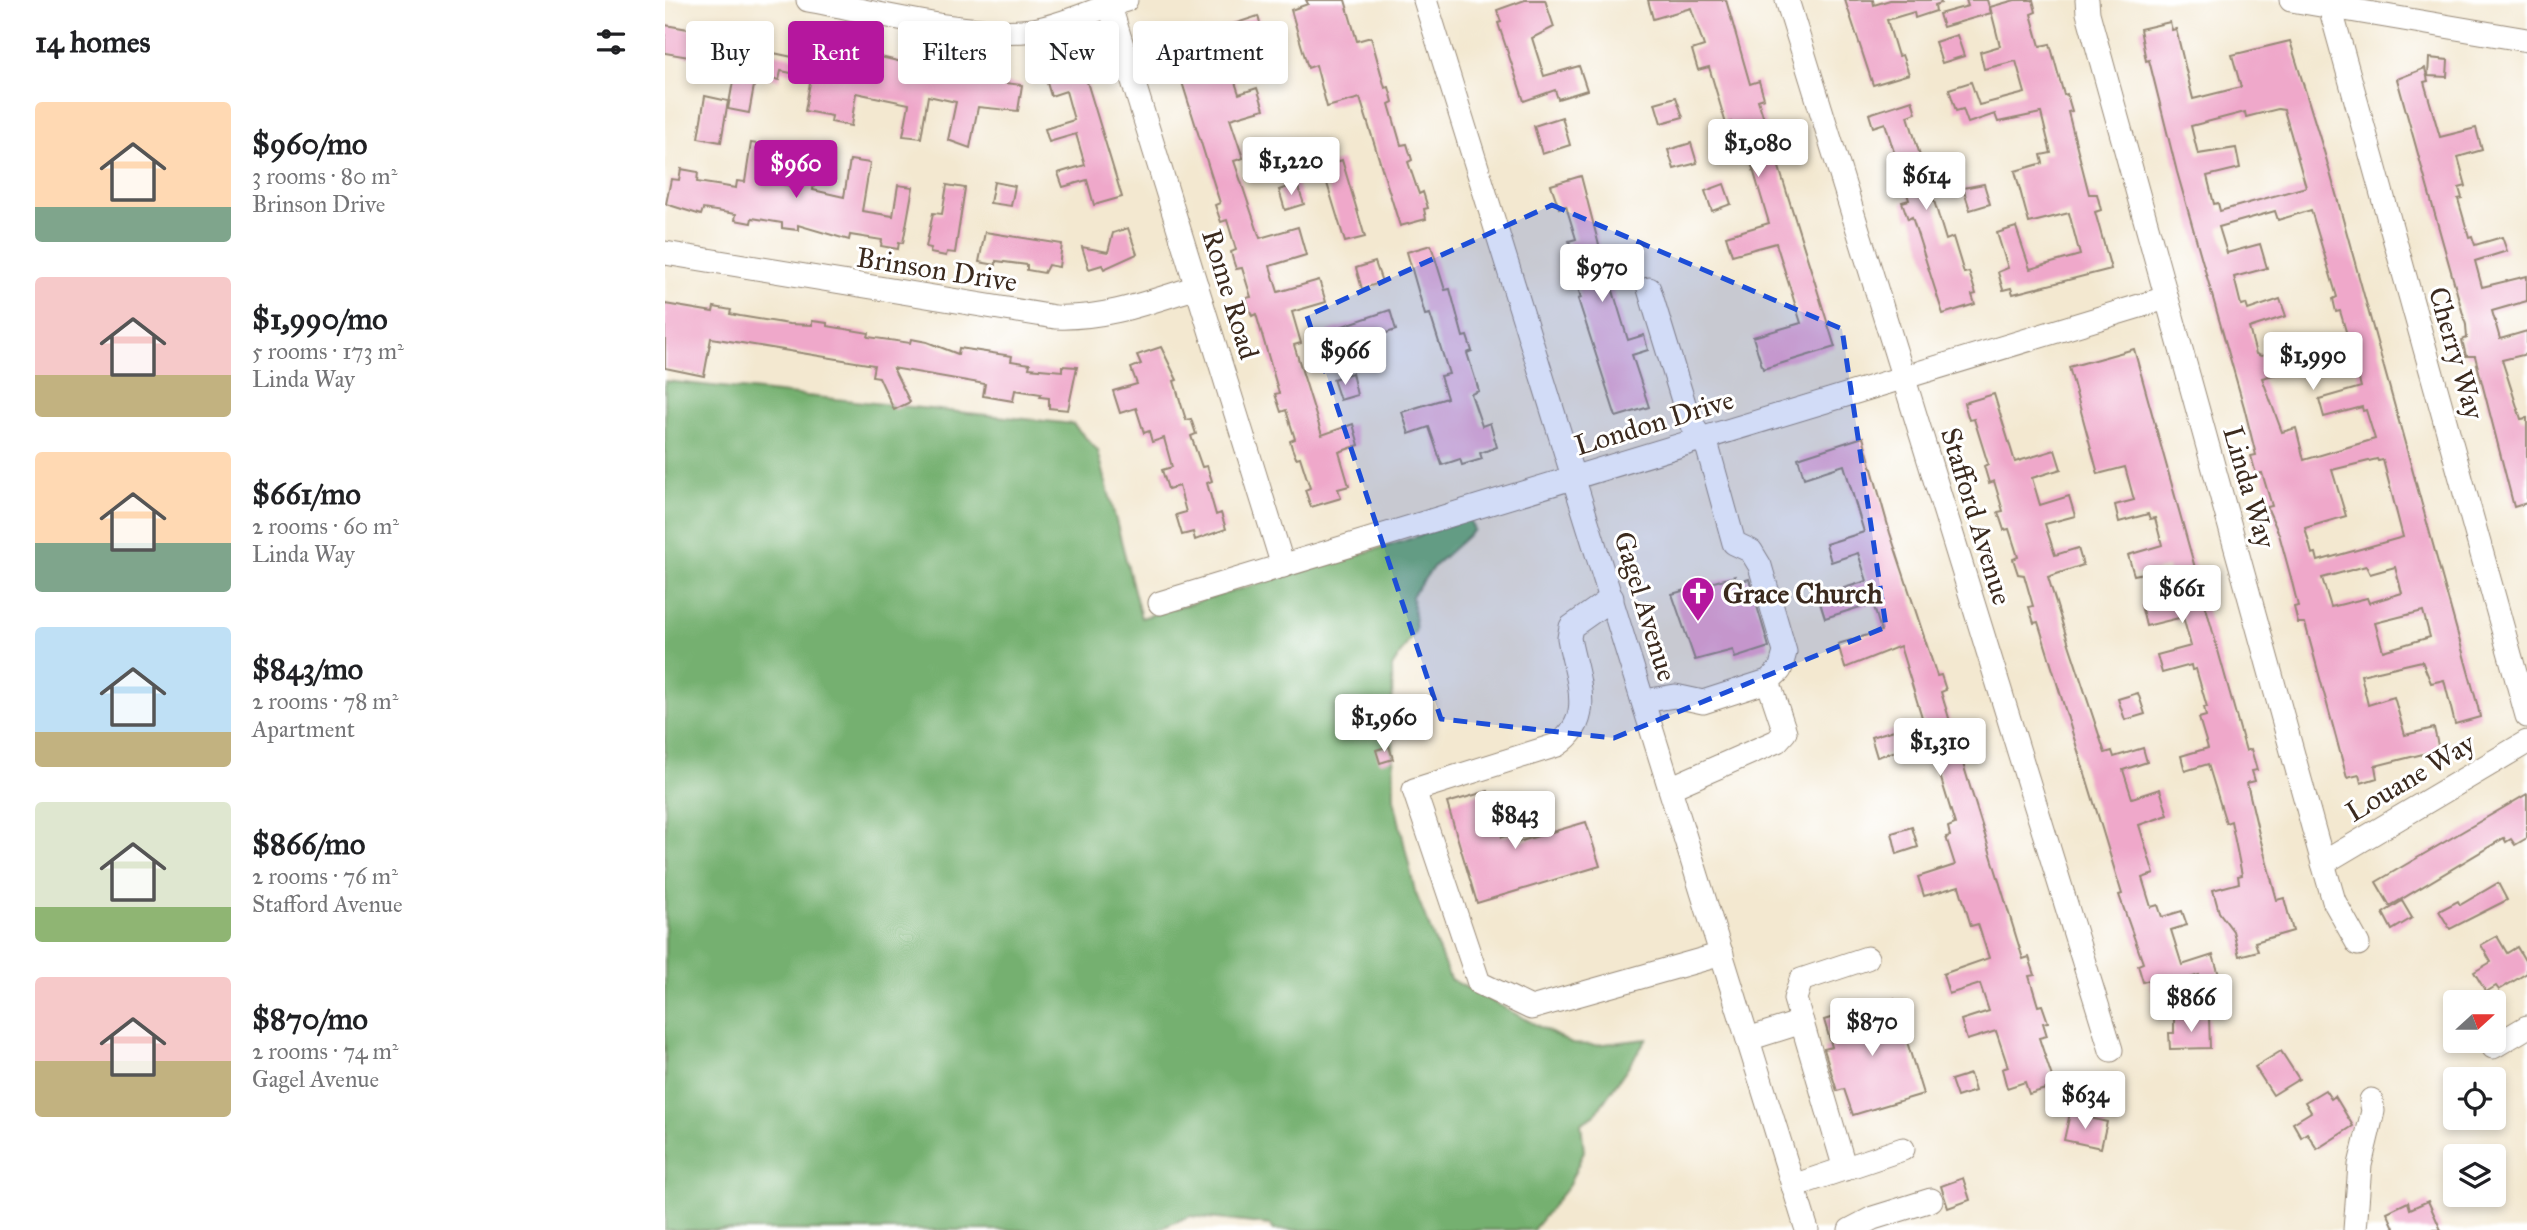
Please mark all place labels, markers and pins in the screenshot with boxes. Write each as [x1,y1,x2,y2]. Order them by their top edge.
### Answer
pin: $1,080 [1701,120,1815,179]
pin: $1,220 [1234,138,1348,197]
pin: $960 [755,140,837,200]
pin: $614 [1885,152,1967,212]
pin: $970 [1561,244,1643,304]
pin: $966 [1304,328,1386,387]
pin: $1,990 [2256,332,2370,392]
pin: $661 [2141,566,2223,625]
church icon: Grace Church [1679,574,1717,623]
place label: Grace Church [1723,576,1883,611]
pin: $1,960 [1327,694,1441,754]
pin: $1,310 [1883,718,1997,778]
pin: $843 [1474,792,1556,851]
pin: $866 [2150,974,2232,1034]
pin: $870 [1831,998,1913,1058]
pin: $634 [2044,1072,2126,1131]

